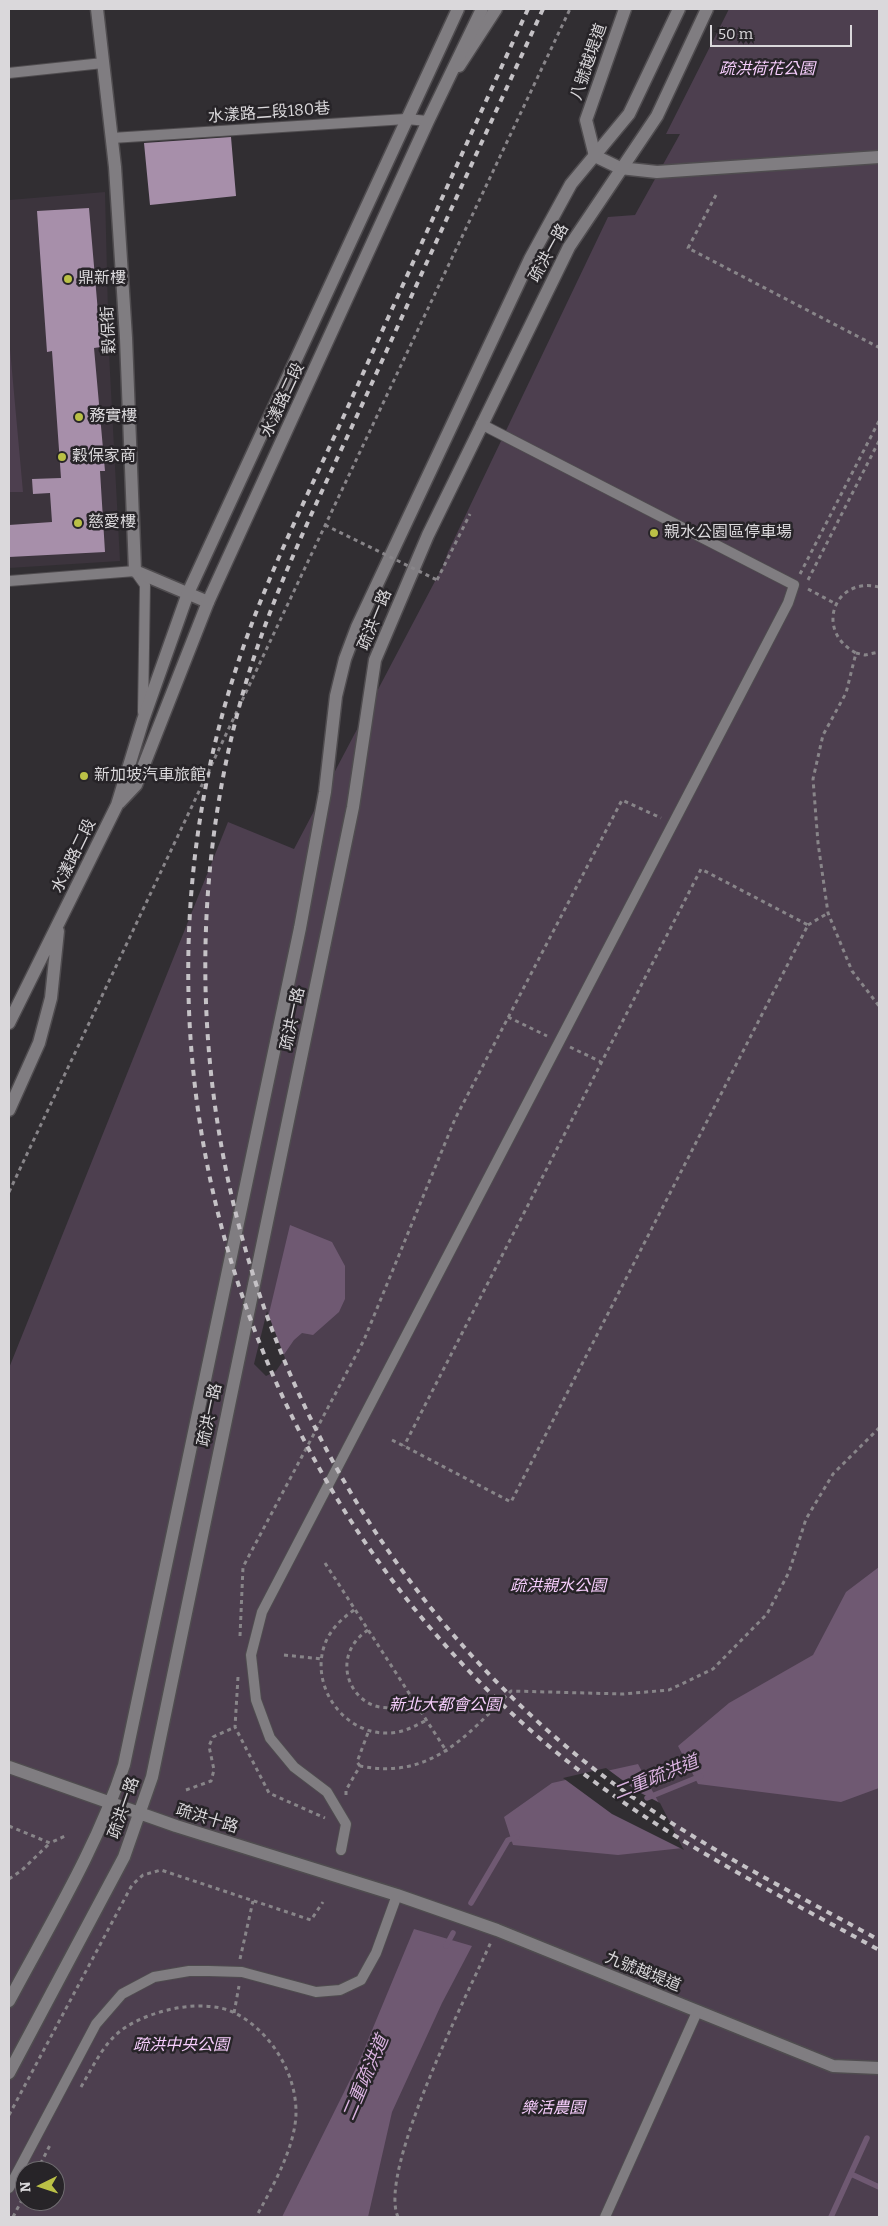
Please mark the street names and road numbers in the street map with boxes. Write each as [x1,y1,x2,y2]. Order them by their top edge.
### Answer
street label: 八號越堤道 [567,21,611,103]
street label: 水漾路二段180巷 [207,99,331,127]
street label: 疏洪一路 [525,220,573,286]
street label: 穀保街 [98,306,120,354]
street label: 水漾路二段 [257,360,309,440]
street label: 疏洪一路 [354,587,396,653]
street label: 水漾路二段 [48,816,100,896]
street label: 疏洪一路 [277,986,309,1052]
street label: 疏洪一路 [194,1382,226,1448]
street label: 疏洪一路 [105,1775,143,1841]
street label: 疏洪十路 [174,1800,240,1838]
street label: 九號越堤道 [602,1948,684,1996]

